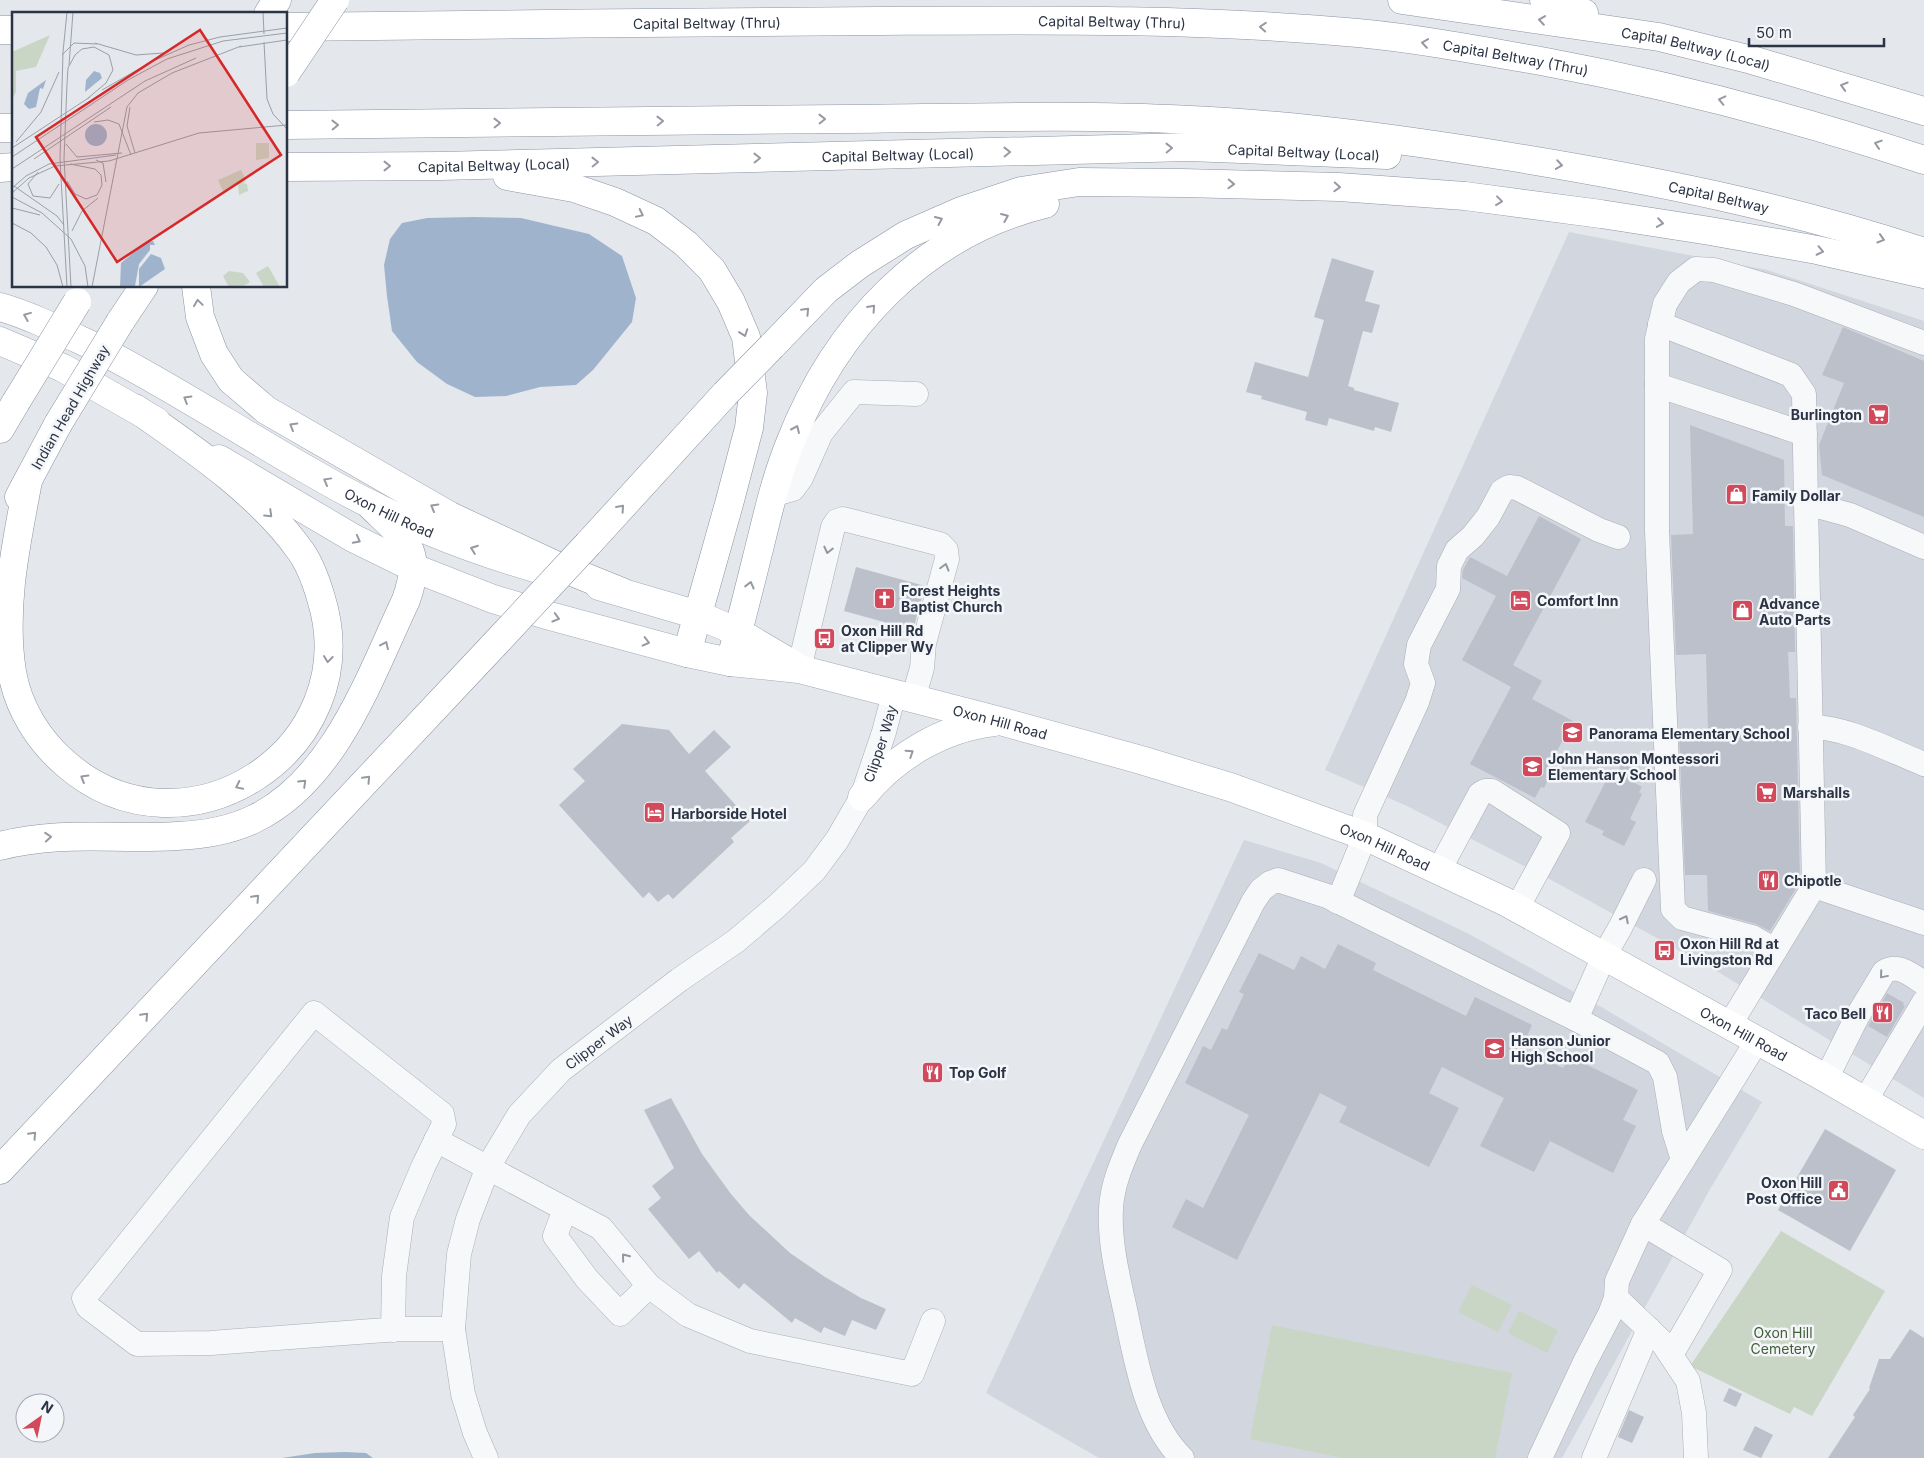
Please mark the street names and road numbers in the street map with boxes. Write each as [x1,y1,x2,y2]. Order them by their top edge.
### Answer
street label: Capital Beltway (Thru) [1038,12,1186,31]
street label: Capital Beltway (Thru) [633,13,781,32]
street label: Capital Beltway (Local) [1620,23,1772,74]
street label: Capital Beltway (Thru) [1442,36,1590,79]
street label: Capital Beltway (Local) [1227,140,1380,163]
street label: Capital Beltway (Local) [821,144,974,165]
street label: Capital Beltway (Local) [418,154,570,175]
street label: Capital Beltway [1667,177,1771,216]
street label: Indian Head Highway [27,342,113,472]
street label: Oxon Hill Road [342,484,437,541]
street label: Oxon Hill Road [951,701,1049,742]
street label: Clipper Way [859,703,899,784]
street label: Oxon Hill Road [1338,819,1433,874]
street label: Oxon Hill Road [1697,1002,1791,1064]
street label: Clipper Way [561,1010,635,1073]

